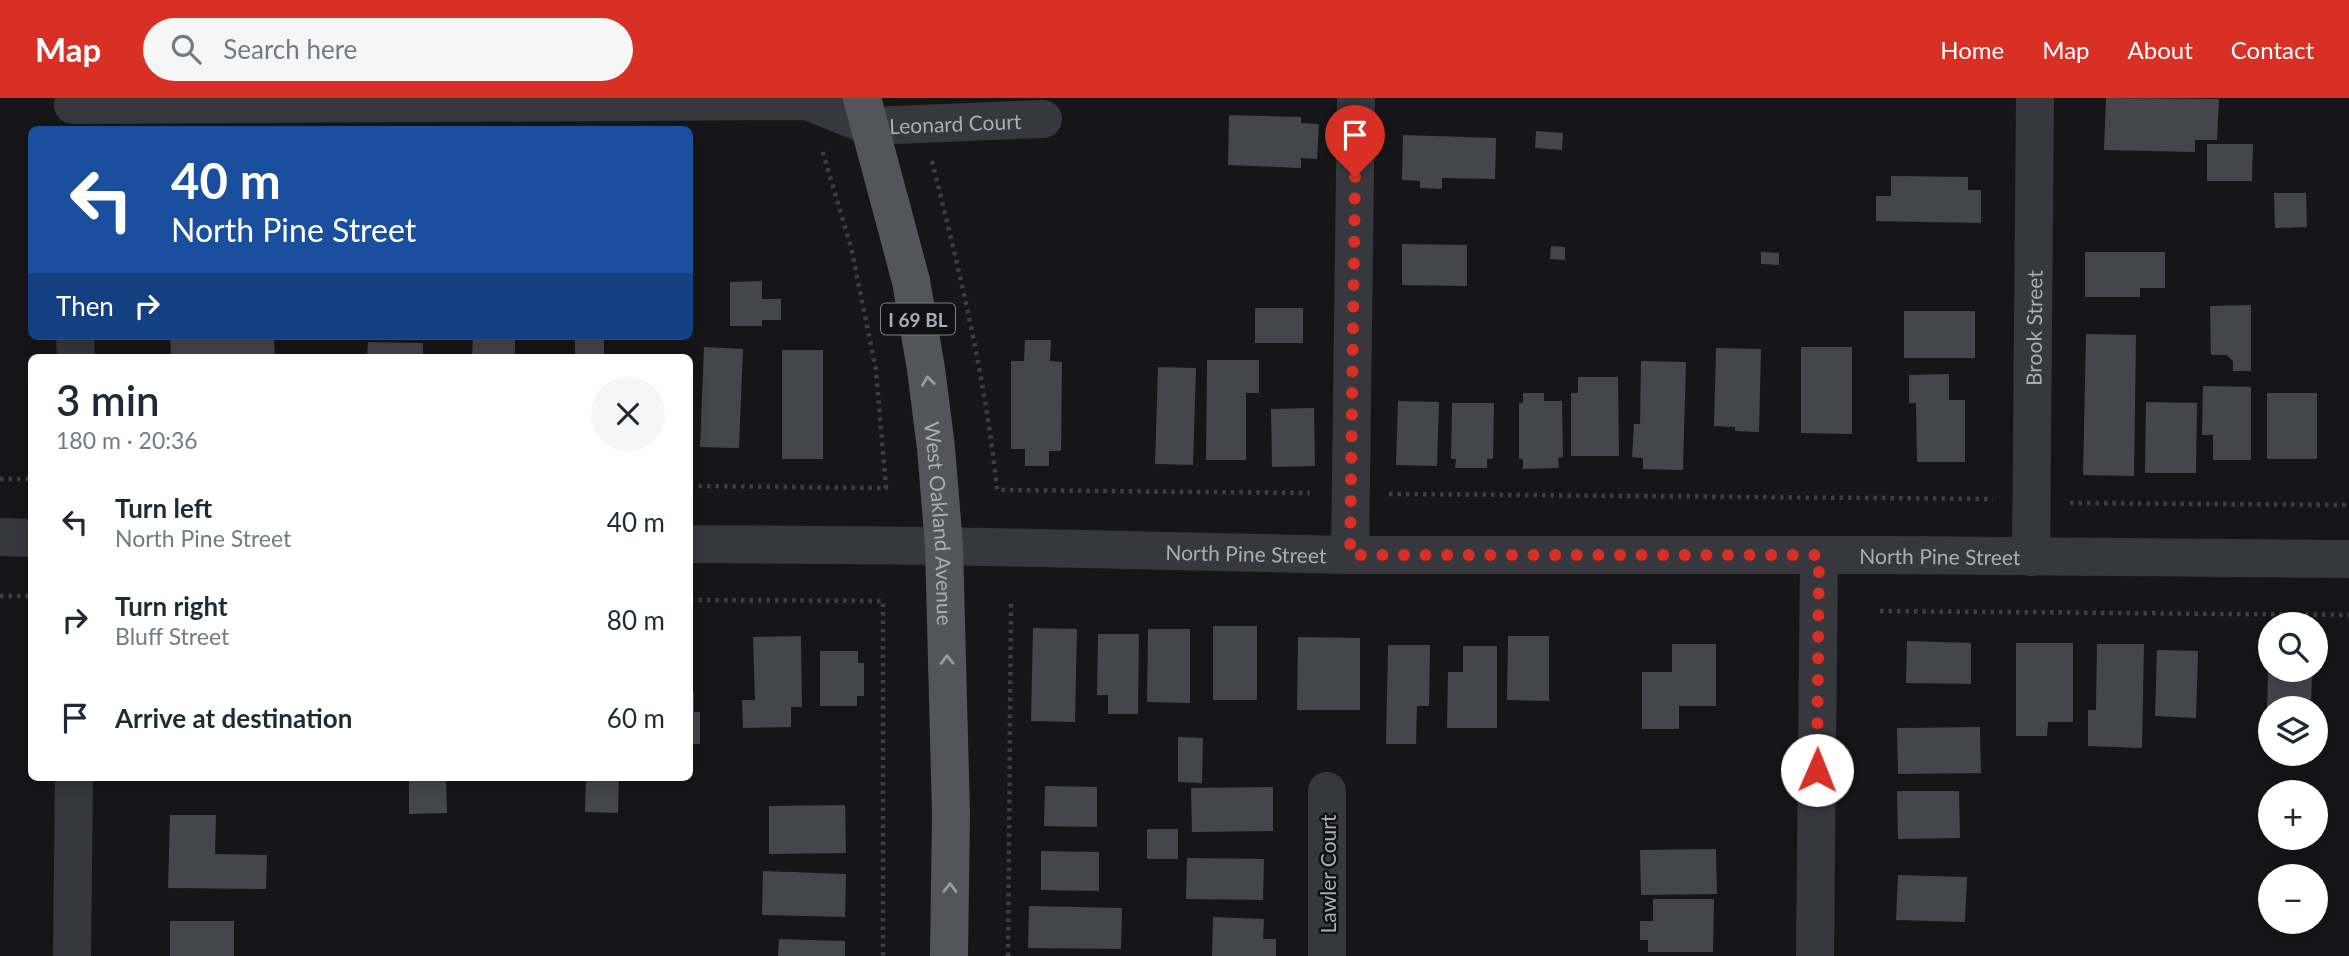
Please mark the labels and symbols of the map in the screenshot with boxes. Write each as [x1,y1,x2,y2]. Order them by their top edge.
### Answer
pin [1325,105,1385,177]
street label: Leonard Court [889,107,1022,138]
street label: Brook Street [2020,270,2046,386]
road number: I 69 BL [881,304,955,334]
one-way arrow [920,375,935,386]
street label: West Oakland Avenue [920,420,959,626]
street label: North Pine Street [1165,538,1327,567]
street label: North Pine Street [1859,542,2021,569]
one-way arrow [939,655,955,665]
position arrow [1780,733,1854,807]
street label: Lawler Court [1315,814,1340,933]
one-way arrow [942,882,958,893]

